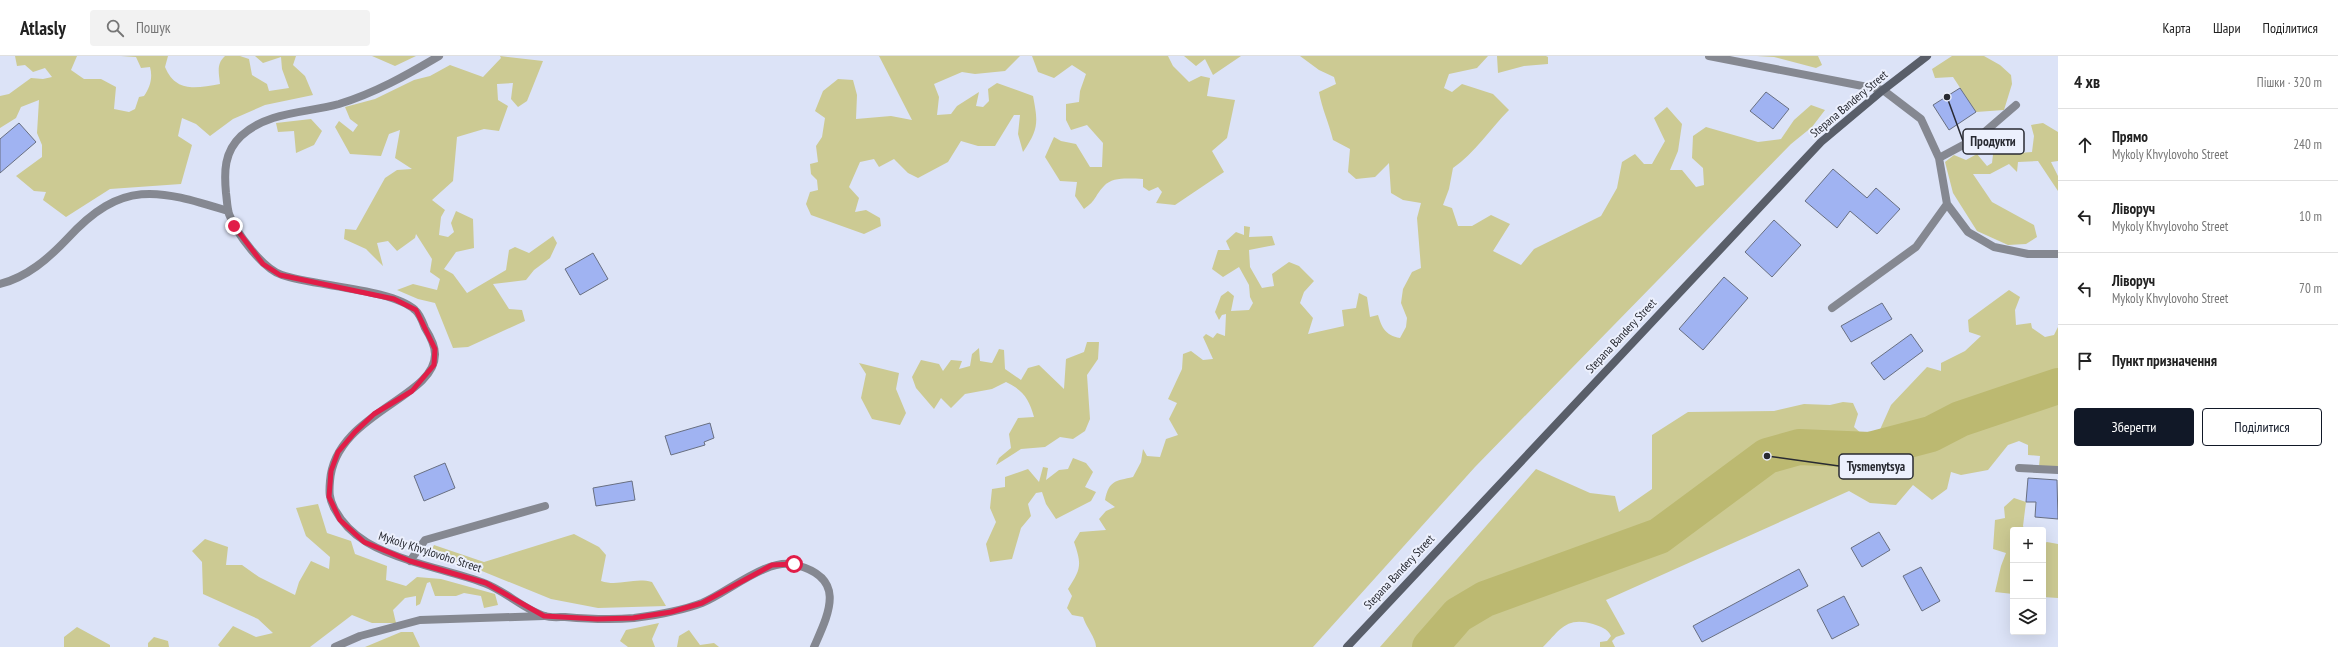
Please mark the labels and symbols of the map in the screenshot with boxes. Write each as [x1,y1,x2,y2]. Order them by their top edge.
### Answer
street label: Stepana Bandery Street [1807,66,1891,140]
callout: Продукти [1963,129,2024,154]
text: Продукти [1970,133,2016,150]
route end [225,217,243,235]
street label: Stepana Bandery Street [1582,295,1660,376]
callout: Tysmenytsya [1839,454,1913,479]
text: Tysmenytsya [1847,458,1905,475]
street label: Mykoly Khvylovoho Street [377,528,484,575]
street label: Stepana Bandery Street [1360,531,1438,612]
route start [785,555,803,573]

